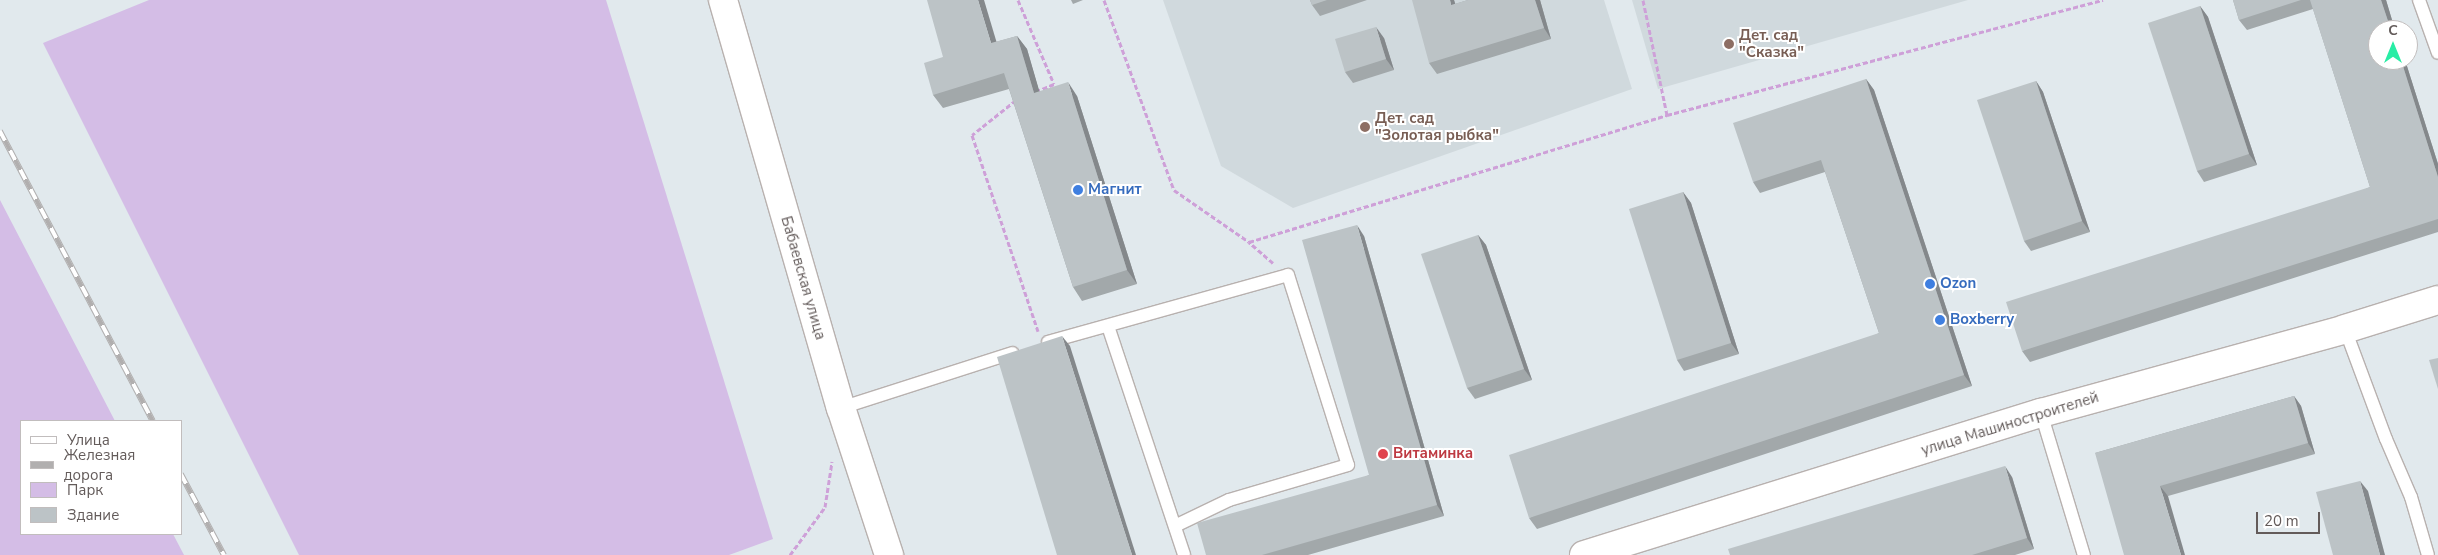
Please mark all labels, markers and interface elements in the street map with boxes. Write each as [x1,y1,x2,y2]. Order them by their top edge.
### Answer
north arrow [2368,20,2418,70]
text: С [2388,21,2398,40]
place label: Дет. сад "Сказка" [1739,26,1804,61]
marker: Дет. сад "Сказка" [1723,38,1735,50]
place label: Дет. сад "Золотая рыбка" [1375,109,1499,144]
marker: Дет. сад "Золотая рыбка" [1359,121,1371,133]
place label: Магнит [1088,181,1142,199]
marker: Магнит [1072,184,1084,196]
street label: Бабаевская улица [777,214,829,342]
place label: Ozon [1940,275,1976,293]
marker: Ozon [1924,278,1936,290]
place label: Boxberry [1950,311,2014,329]
marker: Boxberry [1934,314,1946,326]
street label: улица Машиностроителей [1919,388,2101,460]
legend [20,420,182,535]
text: Улица [67,430,110,450]
text: Железная дорога [64,445,135,485]
place label: Витаминка [1393,445,1473,463]
marker: Витаминка [1377,448,1389,460]
text: Парк [67,480,103,500]
scale bar [2258,502,2322,534]
text: Здание [67,505,119,525]
text: 20 m [2264,511,2299,531]

